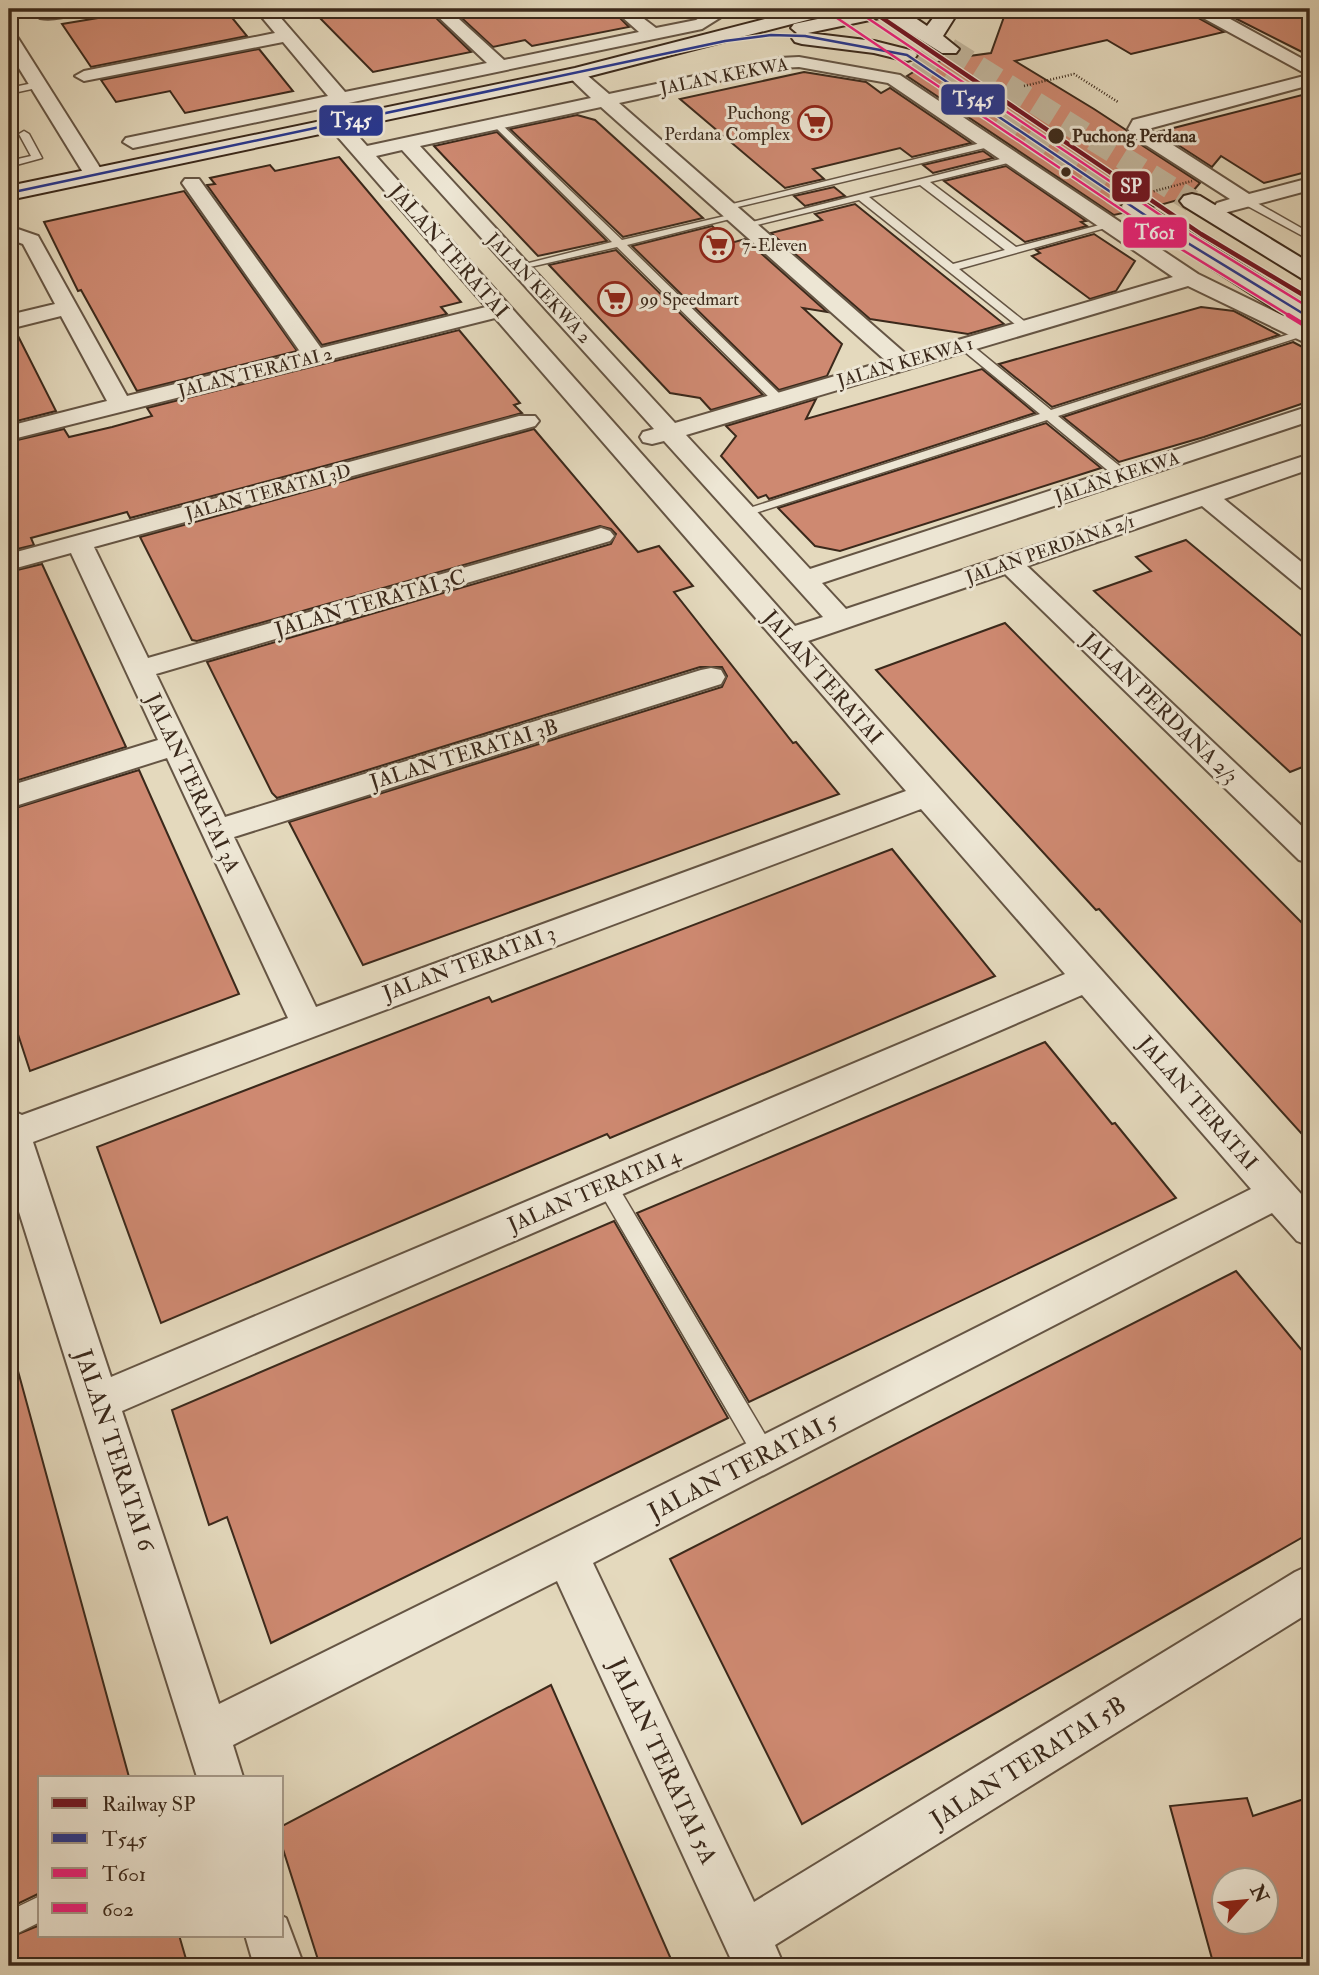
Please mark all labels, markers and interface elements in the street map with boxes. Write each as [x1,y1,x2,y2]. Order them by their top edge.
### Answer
street label: JALAN KEKWA [657,53,791,100]
line badge: T545 [940,83,1006,116]
text: T545 [952,88,994,112]
place label: Puchong Perdana Complex [664,102,791,146]
line badge: T545 [318,104,384,137]
supermarket icon: Puchong Perdana Complex [796,104,834,142]
text: T545 [330,109,372,133]
place label: Puchong Perdana [1072,125,1197,148]
marker: Puchong Perdana [1046,126,1066,146]
unlabelled marker [1059,165,1073,179]
line badge: SP [1111,170,1151,203]
text: SP [1120,175,1142,199]
street label: JALAN TERATAI [382,178,514,324]
line badge: T601 [1122,216,1188,249]
text: T601 [1134,221,1175,245]
supermarket icon: 7-Eleven [698,226,736,264]
street label: JALAN KEKWA 2 [481,227,596,348]
place label: 7-Eleven [742,234,807,257]
supermarket icon: 99 Speedmart [596,280,634,318]
place label: 99 Speedmart [638,288,739,311]
street label: JALAN KEKWA 1 [834,332,976,393]
street label: JALAN TERATAI 2 [175,342,335,403]
street label: JALAN KEKWA [1051,446,1183,509]
street label: JALAN TERATAI 3D [182,459,353,526]
street label: JALAN PERDANA 2/1 [962,510,1138,589]
street label: JALAN TERATAI 3C [271,563,469,644]
street label: JALAN TERATAI [756,604,888,750]
street label: JALAN PERDANA 2/3 [1075,626,1243,790]
street label: JALAN TERATAI 3A [139,688,246,877]
street label: JALAN TERATAI 3B [366,713,562,796]
street label: JALAN TERATAI 3 [378,920,559,1008]
street label: JALAN TERATAI [1131,1030,1263,1176]
street label: JALAN TERATAI 4 [503,1141,686,1239]
street label: JALAN TERATAI 6 [67,1344,162,1557]
street label: JALAN TERATAI 5 [642,1405,844,1528]
street label: JALAN TERATAI 5A [601,1652,724,1869]
street label: JALAN TERATAI 5B [924,1690,1132,1836]
legend [38,1776,284,1937]
text: Railway SP [102,1791,195,1818]
text: T545 [102,1826,148,1853]
text: T601 [102,1861,146,1888]
north arrow [1210,1867,1280,1937]
text: N [1244,1880,1274,1908]
text: 602 [102,1896,134,1923]

